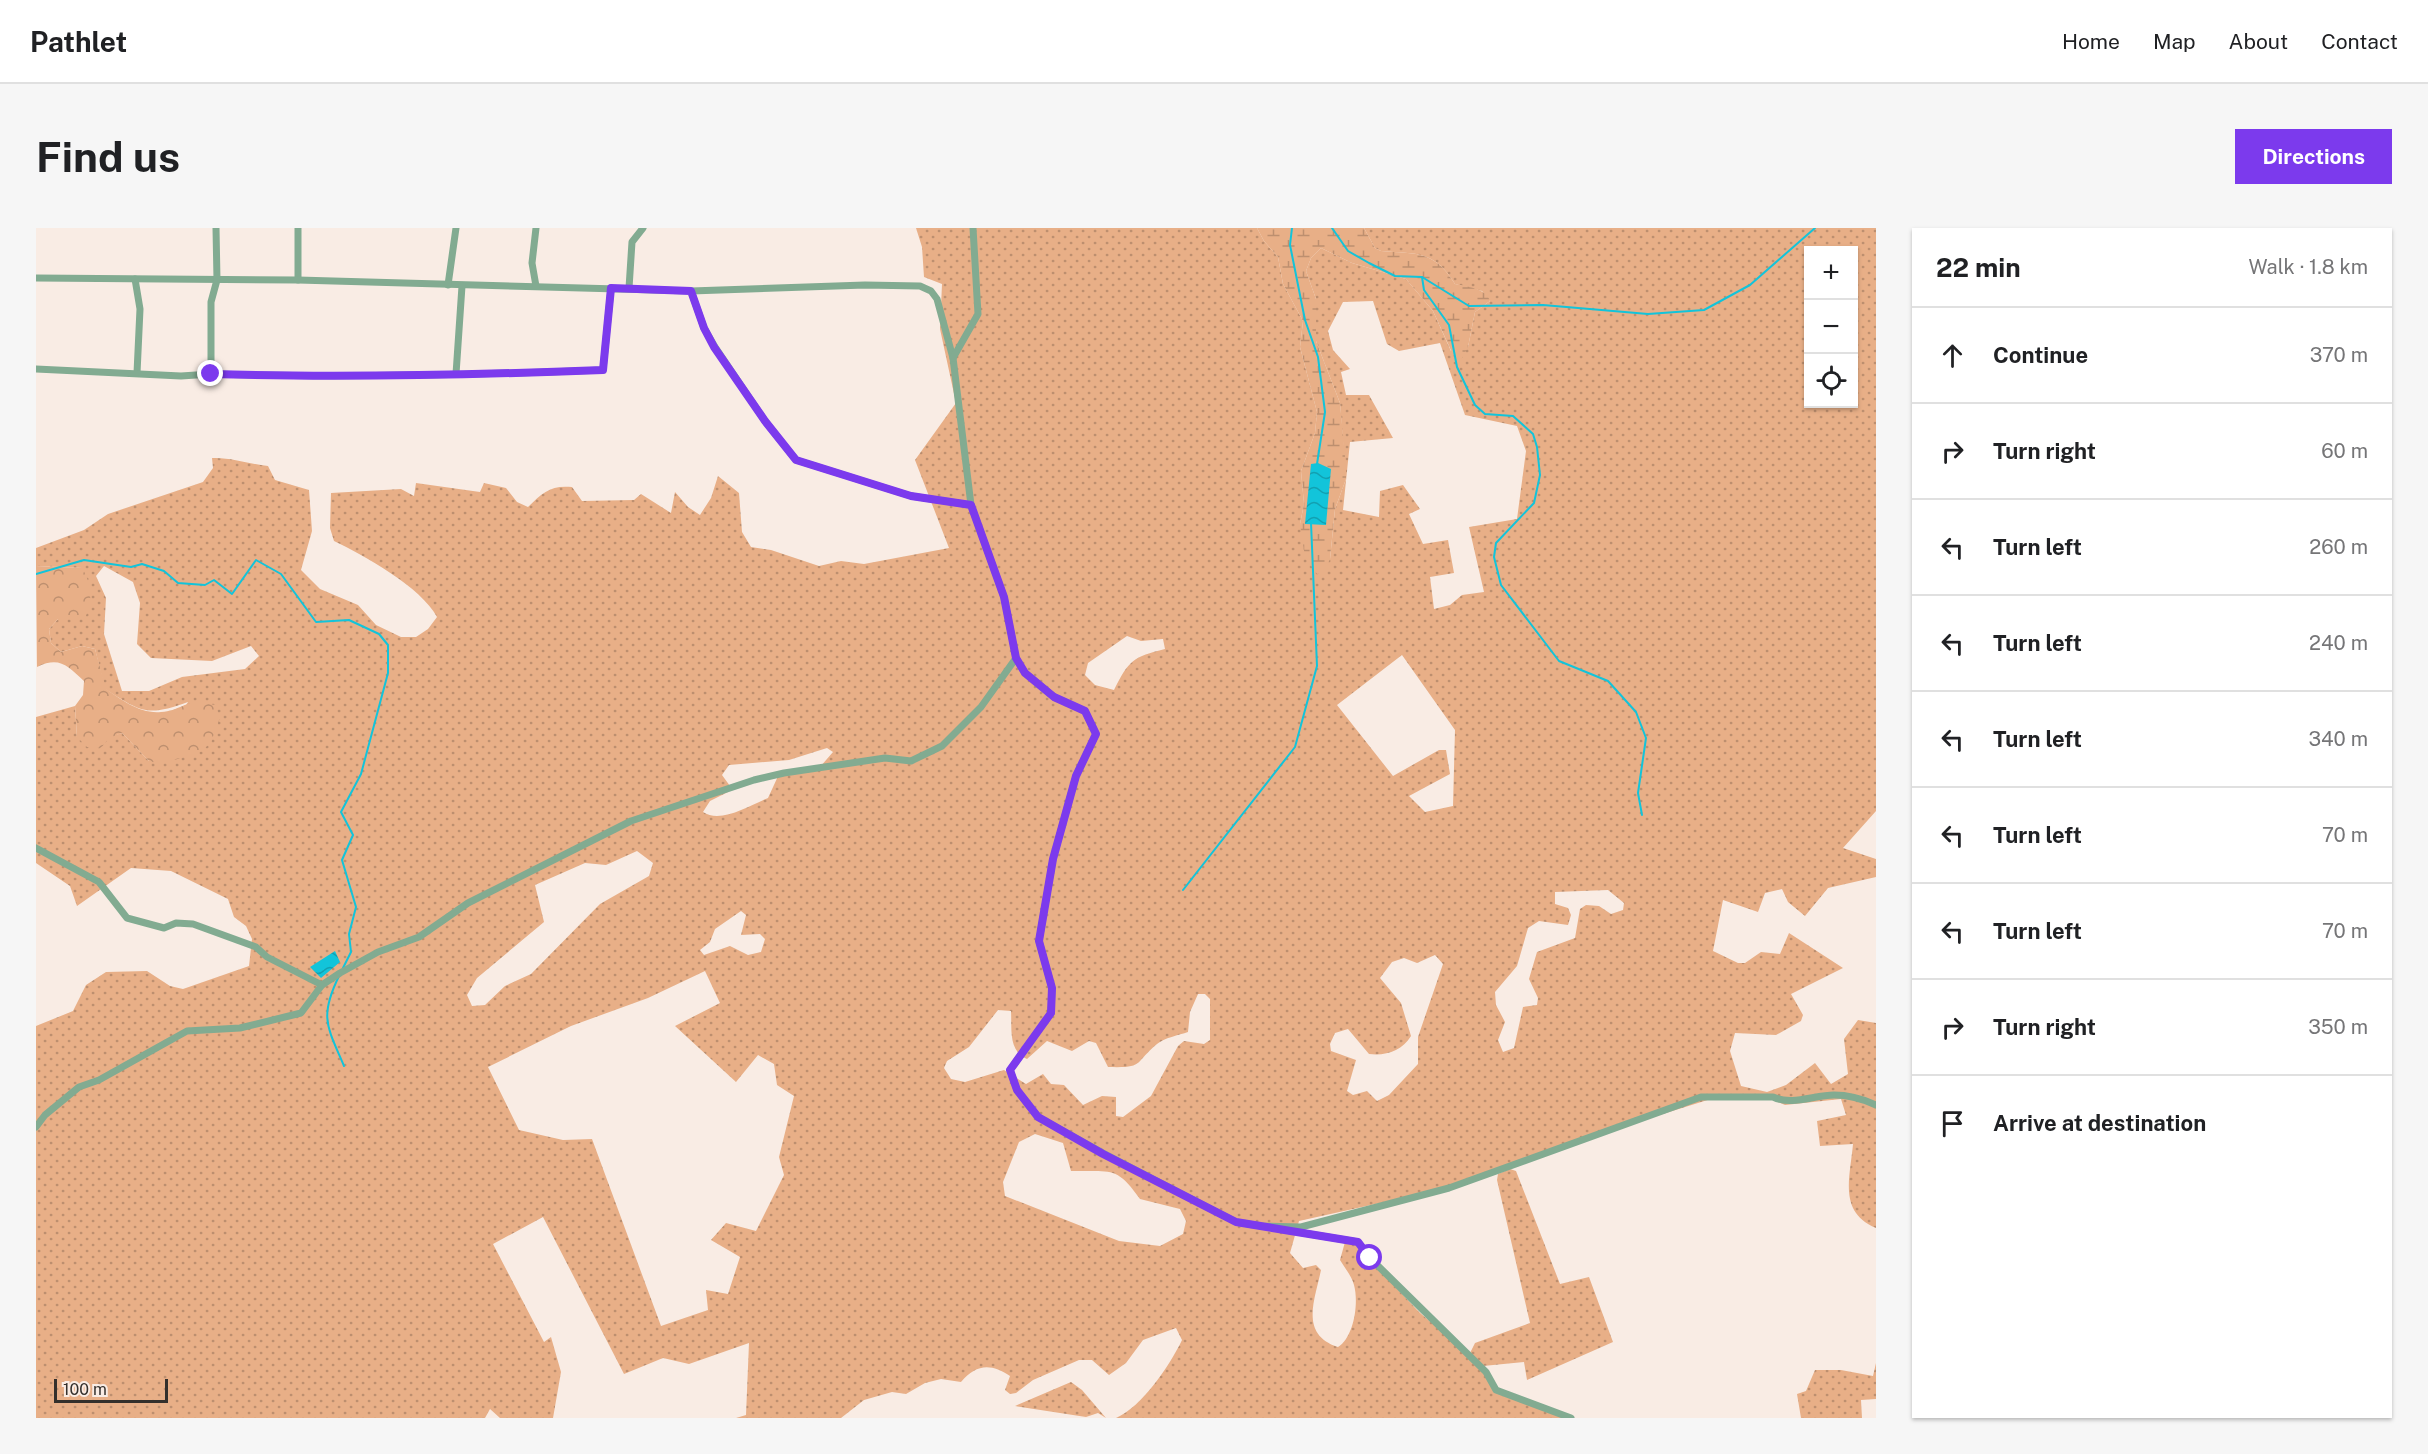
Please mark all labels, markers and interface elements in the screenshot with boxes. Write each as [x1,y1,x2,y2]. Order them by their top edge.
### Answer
text: Pathlet [30,25,127,58]
text: Home [2062,29,2120,54]
text: Map [2153,29,2196,54]
text: About [2229,29,2288,54]
text: Contact [2321,29,2398,54]
button: Directions [2235,129,2392,184]
text: Find us [36,132,180,181]
map controls [1804,246,1858,408]
button: + [1804,246,1858,300]
text: 22 min [1936,252,2021,283]
text: Walk · 1.8 km [2248,255,2368,279]
button: − [1804,300,1858,354]
icon: ahead [1936,339,1969,372]
text: Continue [1993,342,2088,368]
text: 370 m [2310,343,2368,367]
button: locate [1804,354,1858,408]
route end [197,360,223,386]
icon: right [1936,435,1969,468]
text: Turn right [1993,438,2096,464]
text: 60 m [2321,439,2368,463]
icon: left [1936,531,1969,564]
text: Turn left [1993,534,2082,560]
text: 260 m [2309,535,2368,559]
icon: left [1936,627,1969,660]
text: Turn left [1993,630,2082,656]
text: 240 m [2309,631,2368,655]
icon: left [1936,723,1969,756]
text: Turn left [1993,726,2082,752]
text: 340 m [2308,727,2368,751]
icon: left [1936,819,1969,852]
text: Turn left [1993,822,2082,848]
text: 70 m [2322,823,2368,847]
icon: left [1936,915,1969,948]
text: Turn left [1993,918,2082,944]
text: 70 m [2322,919,2368,943]
icon: right [1936,1011,1969,1044]
text: Turn right [1993,1014,2096,1040]
text: 350 m [2308,1015,2368,1039]
icon: arrive [1936,1107,1969,1140]
text: Arrive at destination [1993,1110,2206,1136]
route start [1356,1244,1382,1270]
scale bar [54,1376,168,1404]
text: 100 m [63,1380,107,1399]

